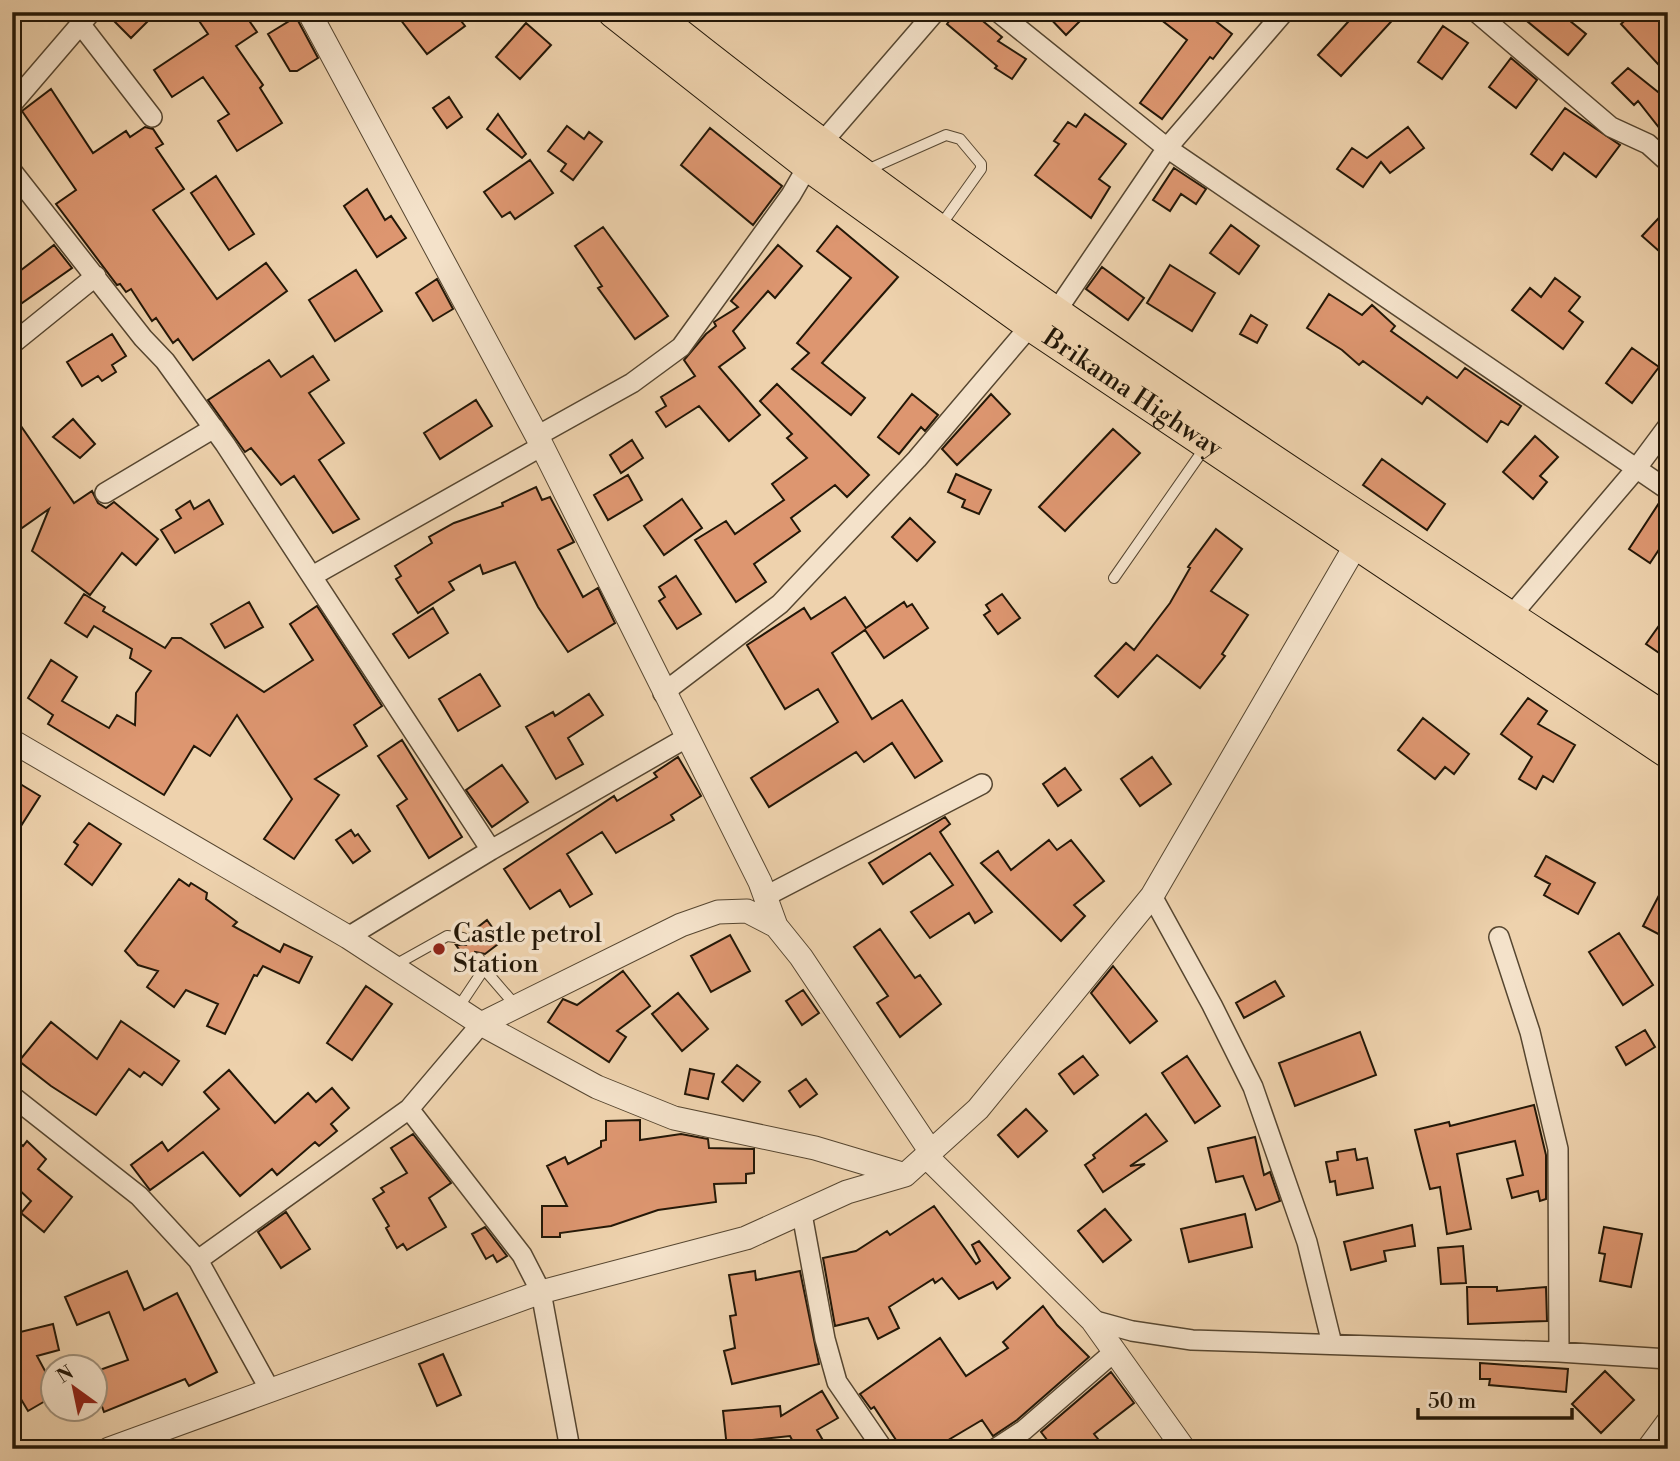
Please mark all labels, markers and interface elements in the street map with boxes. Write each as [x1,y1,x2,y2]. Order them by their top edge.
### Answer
street label: Brikama Highway [1036,321,1229,465]
place label: Castle petrol Station [453,918,602,980]
marker: Castle petrol Station [431,941,447,957]
north arrow [38,1352,108,1422]
text: N [52,1360,78,1389]
scale bar [1418,1377,1572,1421]
text: 50 m [1428,1389,1476,1415]

